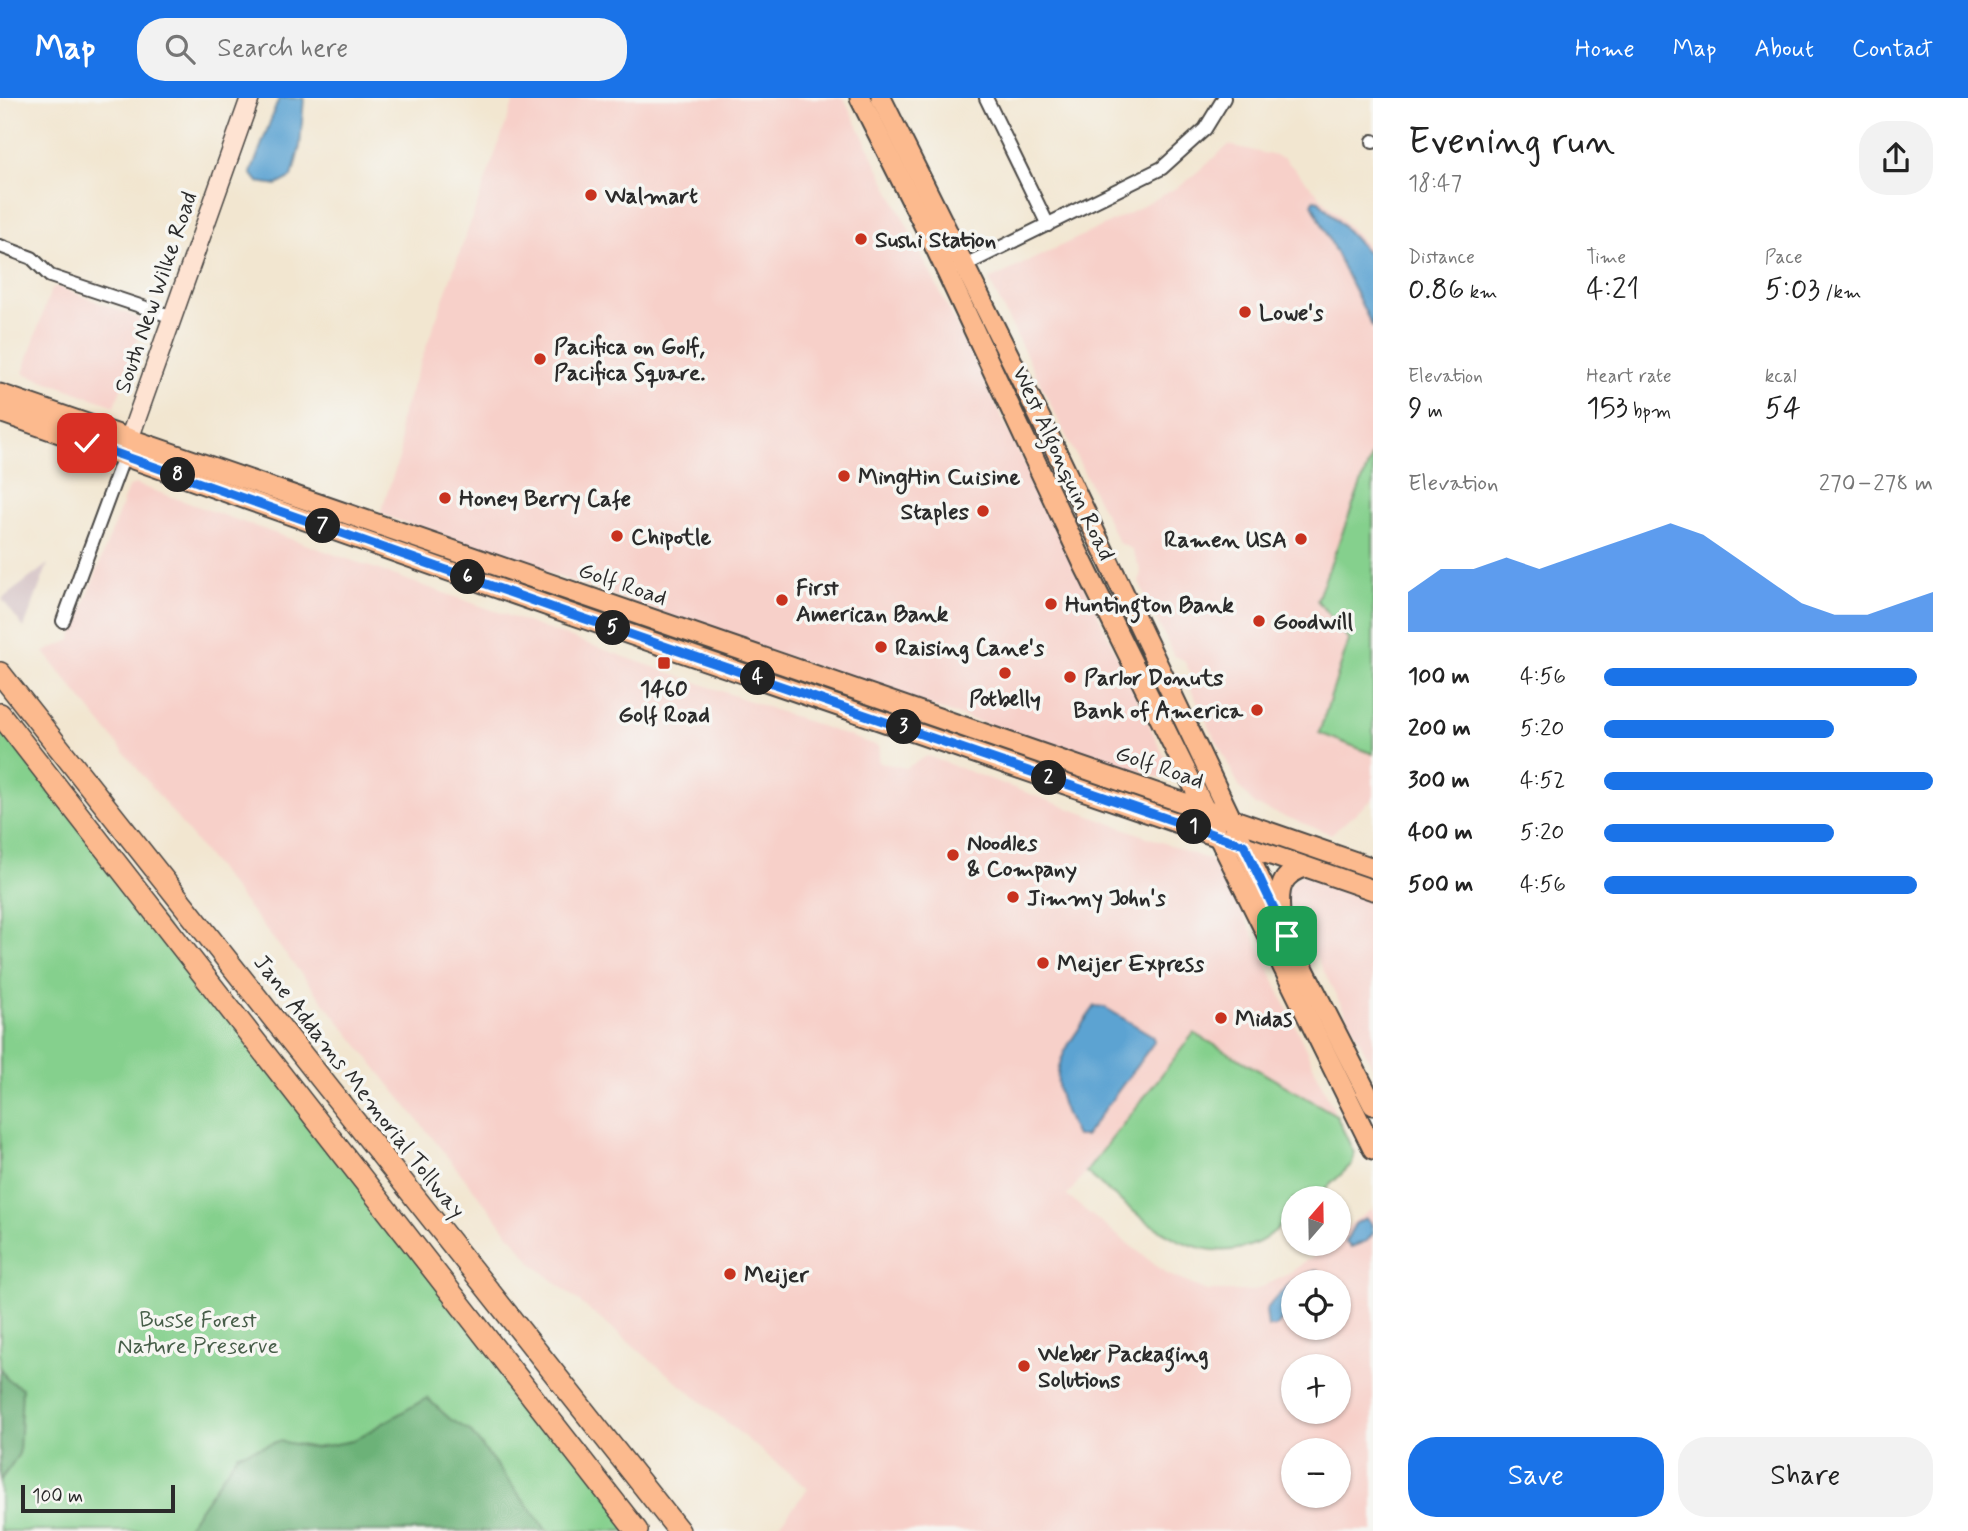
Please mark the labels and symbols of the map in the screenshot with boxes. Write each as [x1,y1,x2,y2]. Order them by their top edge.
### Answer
place label: Walmart [604,182,698,212]
marker: Walmart [583,187,599,203]
street label: South New Wilke Road [108,188,205,397]
place label: Sushi Station [875,226,996,256]
marker: Sushi Station [853,231,869,247]
place label: Lowe's [1259,299,1324,329]
marker: Lowe's [1237,304,1253,320]
place label: Pacifica on Golf, Pacifica Square. [554,333,705,389]
marker: Pacifica on Golf, Pacifica Square. [532,351,548,367]
street label: West Algonquin Road [1002,362,1120,567]
pin [57,413,117,473]
pin: 8 [160,458,196,492]
place label: MingHin Cuisine [858,463,1020,495]
marker: MingHin Cuisine [836,468,852,484]
place label: Honey Berry Cafe [459,485,631,515]
marker: Honey Berry Cafe [437,490,453,506]
place label: Staples [901,498,970,528]
marker: Staples [975,503,991,519]
pin: 7 [306,508,340,544]
place label: Chipotle [631,523,712,553]
place label: Ramen USA [1164,526,1287,556]
marker: Chipotle [609,528,625,544]
marker: Ramen USA [1293,531,1309,547]
street label: Golf Road [574,556,671,614]
pin: 6 [450,560,486,594]
place label: First American Bank [796,574,949,630]
place label: Huntington Bank [1065,591,1234,624]
marker: First American Bank [774,592,790,608]
marker: Huntington Bank [1043,596,1059,612]
place label: Goodwill [1273,608,1353,638]
pin: 5 [596,610,630,646]
marker: Goodwill [1251,613,1267,629]
place label: Raising Cane's [895,634,1045,664]
marker: Raising Cane's [873,639,889,655]
marker: 1460 Golf Road [656,655,672,671]
pin: 4 [740,660,776,696]
place label: Parlor Donuts [1084,664,1224,694]
marker: Potbelly [997,665,1013,681]
marker: Parlor Donuts [1062,669,1078,685]
place label: 1460 Golf Road [618,675,710,731]
place label: Potbelly [969,685,1041,715]
place label: Bank of America [1073,697,1244,727]
marker: Bank of America [1249,702,1265,718]
pin: 3 [886,710,922,744]
street label: Golf Road [1111,739,1208,797]
pin: 2 [1032,760,1066,796]
pin: 1 [1176,810,1212,844]
place label: Noodles & Company [967,829,1077,885]
marker: Noodles & Company [945,847,961,863]
place label: Jimmy John's [1027,884,1167,914]
marker: Jimmy John's [1005,889,1021,905]
pin [1257,906,1317,966]
street label: Jane Addams Memorial Tollway [246,949,471,1225]
place label: Meijer Express [1057,950,1205,980]
marker: Meijer Express [1035,955,1051,971]
place label: Midas [1235,1005,1292,1035]
marker: Midas [1213,1010,1229,1026]
north arrow [1281,1186,1351,1256]
place label: Meijer [744,1261,810,1291]
marker: Meijer [722,1266,738,1282]
park label: Busse Forest Nature Preserve [117,1306,279,1362]
place label: Weber Packaging Solutions [1037,1340,1208,1396]
marker: Weber Packaging Solutions [1016,1358,1032,1374]
scale bar [21,1482,175,1514]

